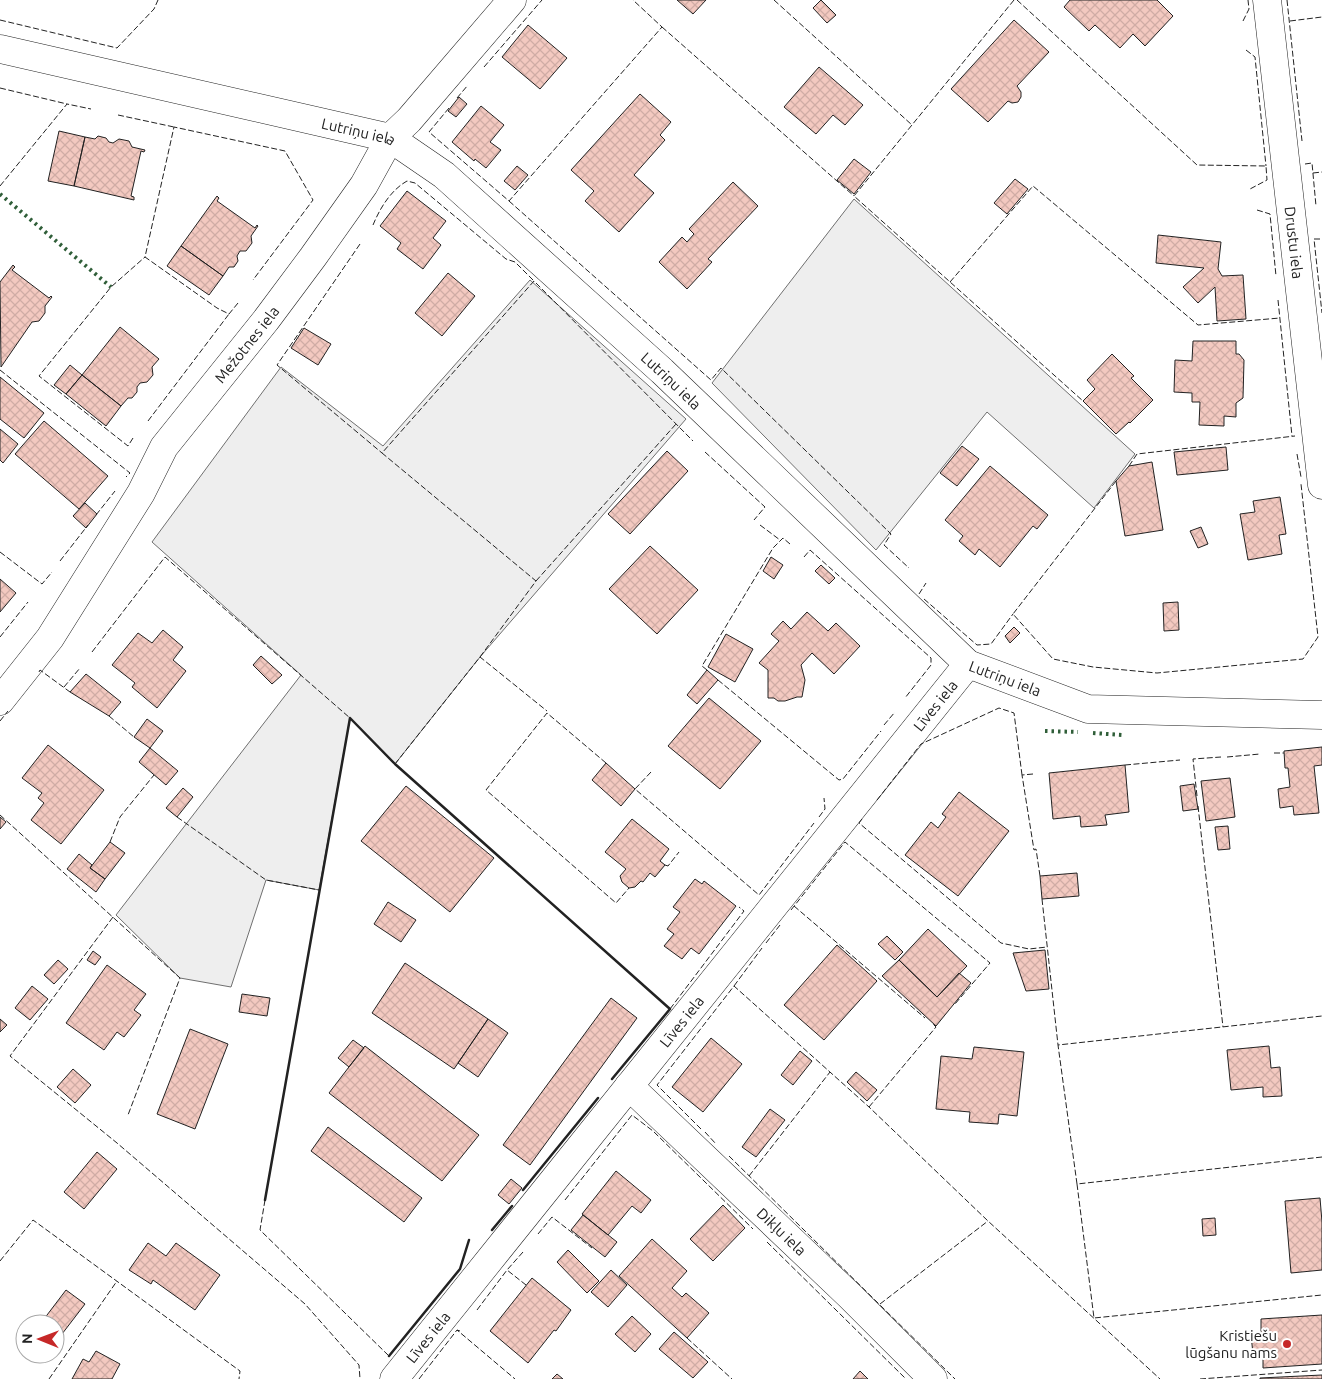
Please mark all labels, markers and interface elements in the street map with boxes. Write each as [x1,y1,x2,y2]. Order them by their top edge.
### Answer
street label: Lutriņu iela [320,114,400,148]
street label: Drustu iela [1282,205,1307,280]
street label: Mežotnes iela [211,302,282,386]
street label: Lutriņu iela [638,348,705,413]
street label: Lutriņu iela [967,657,1044,699]
street label: Līves iela [909,676,960,734]
street label: Līves iela [656,992,707,1050]
street label: Dikļu iela [754,1204,810,1259]
street label: Līves iela [402,1308,453,1366]
north arrow [15,1314,65,1364]
place label: Kristiešu lūgšanu nams [1185,1327,1277,1361]
text: N [19,1333,35,1344]
marker: Kristiešu lūgšanu nams [1281,1338,1293,1350]

